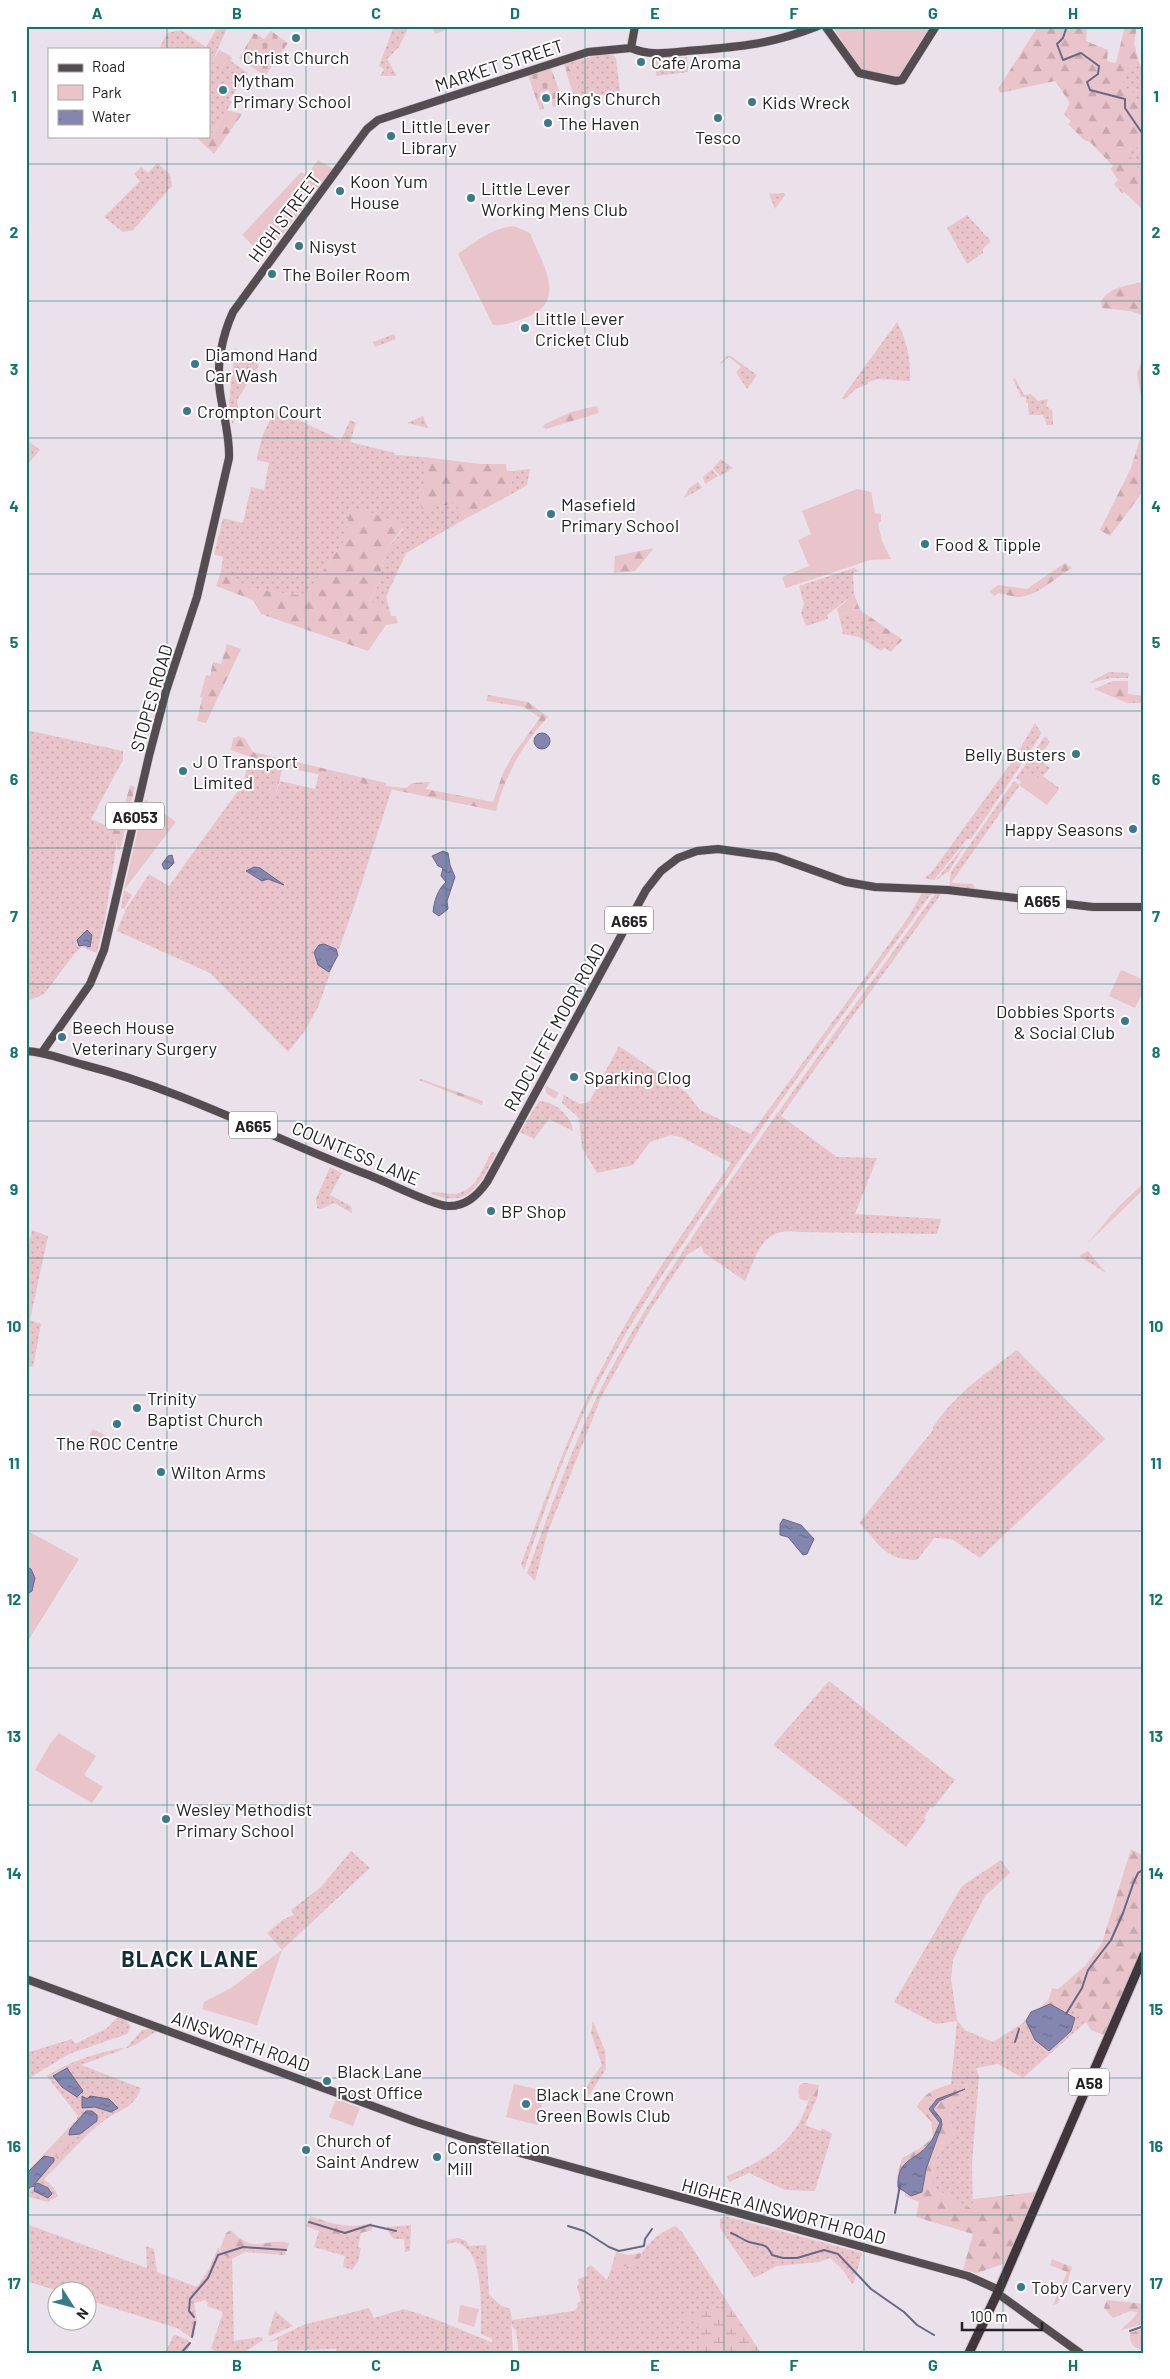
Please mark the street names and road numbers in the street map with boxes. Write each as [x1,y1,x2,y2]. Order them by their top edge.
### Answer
street label: MARKET STREET [432,34,566,96]
street label: HIGH STREET [243,168,325,266]
street label: STOPES ROAD [125,642,177,754]
road number: A6053 [106,802,164,829]
road number: A665 [1018,886,1066,914]
road number: A665 [605,906,653,934]
street label: RADCLIFFE MOOR ROAD [499,939,609,1115]
road number: A665 [229,1112,277,1138]
street label: COUNTESS LANE [289,1116,423,1190]
street label: AINSWORTH ROAD [169,2006,313,2076]
road number: A58 [1069,2068,1109,2096]
street label: HIGHER AINSWORTH ROAD [680,2173,888,2249]

